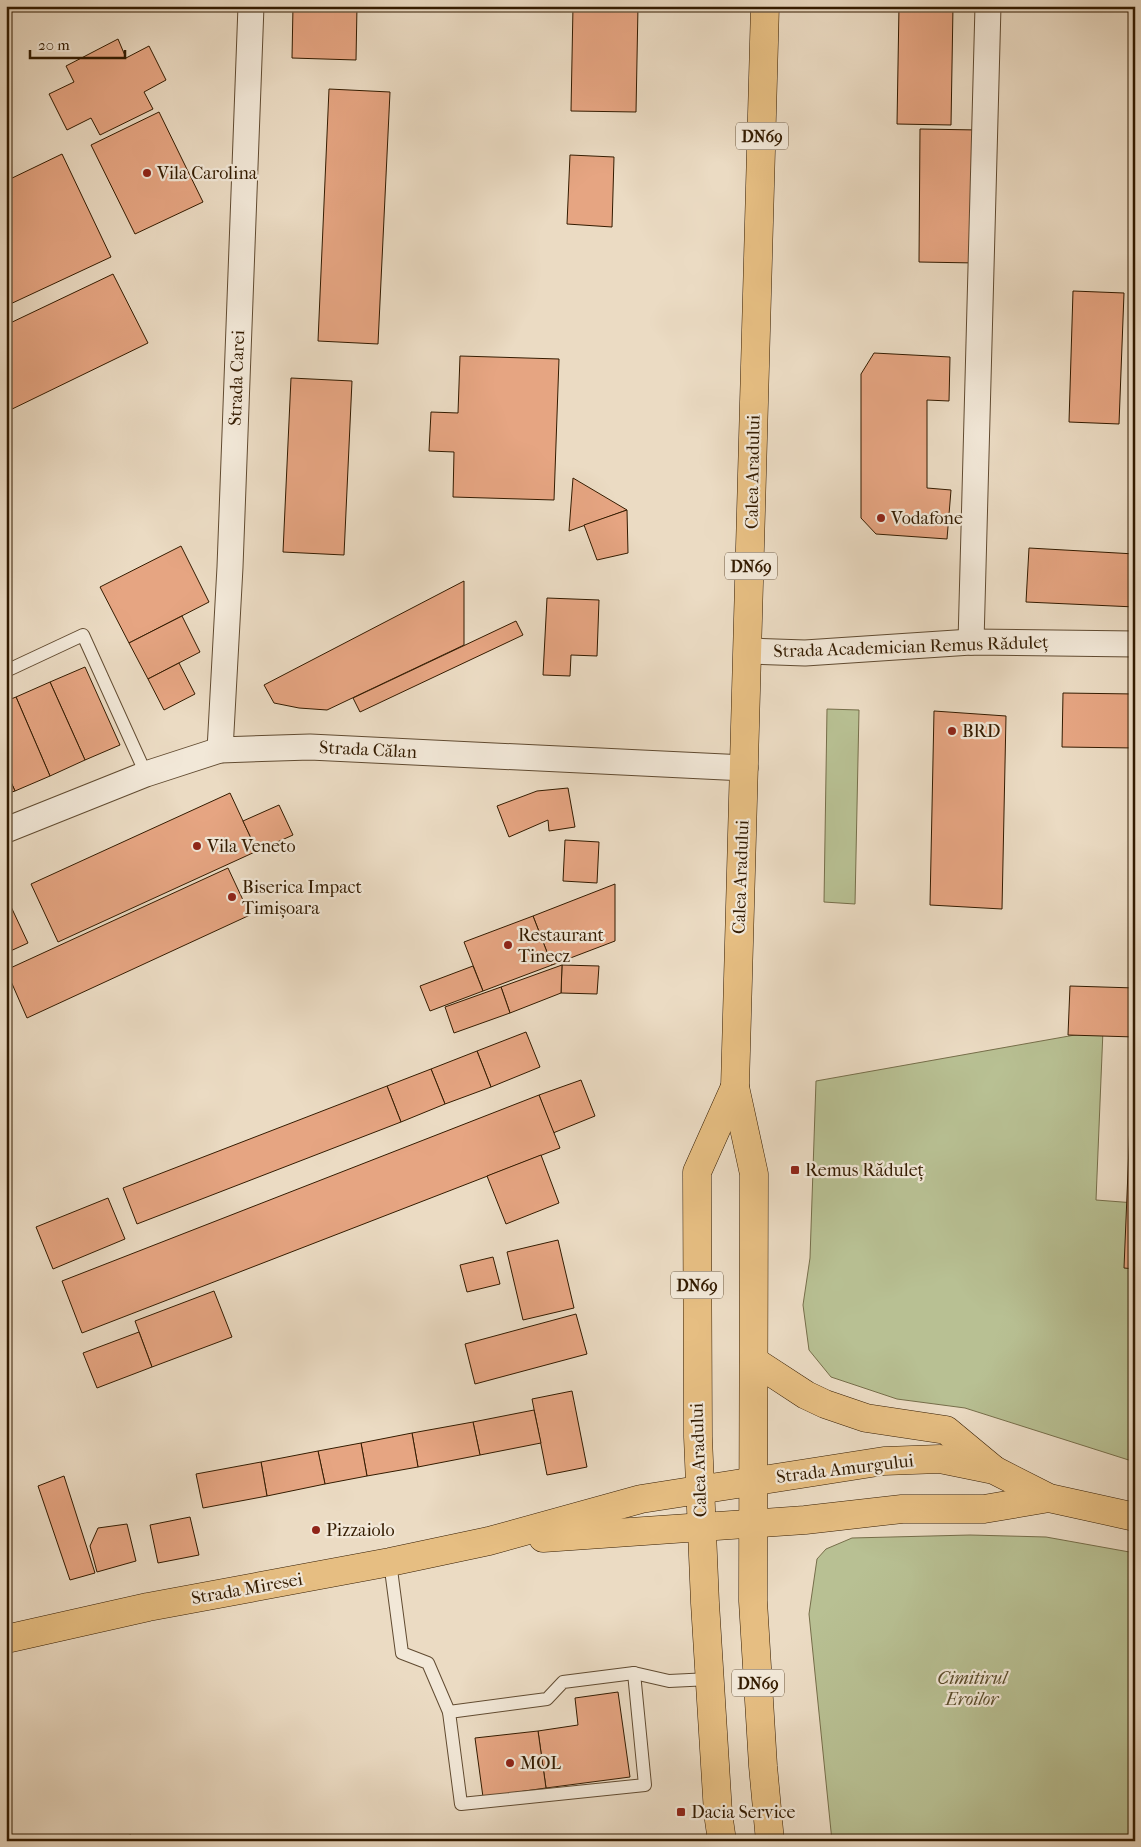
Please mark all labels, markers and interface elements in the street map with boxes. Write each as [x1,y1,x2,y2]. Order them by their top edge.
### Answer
scale bar [30,28,125,60]
text: 20 m [38,36,70,54]
road number: DN69 [736,122,788,150]
place label: Vila Carolina [156,163,258,184]
marker: Vila Carolina [141,167,153,179]
street label: Strada Carei [225,329,249,426]
street label: Calea Aradului [742,414,765,529]
place label: Vodafone [890,508,963,529]
marker: Vodafone [875,512,887,524]
road number: DN69 [725,552,777,580]
street label: Strada Academician Remus Răduleț [773,632,1050,662]
place label: BRD [962,721,1000,742]
marker: BRD [946,725,958,737]
street label: Strada Călan [319,737,418,763]
street label: Calea Aradului [729,819,754,934]
place label: Vila Veneto [206,836,296,857]
marker: Vila Veneto [191,840,203,852]
place label: Biserica Impact Timișoara [242,877,363,919]
marker: Biserica Impact Timișoara [226,891,238,903]
place label: Restaurant Tinecz [518,925,605,967]
marker: Restaurant Tinecz [502,939,514,951]
place label: Remus Răduleț [805,1160,925,1181]
marker: Remus Răduleț [789,1164,801,1176]
road number: DN69 [671,1272,723,1298]
street label: Calea Aradului [686,1402,711,1517]
street label: Strada Amurgului [775,1450,916,1488]
place label: Pizzaiolo [326,1520,395,1541]
marker: Pizzaiolo [310,1524,322,1536]
street label: Strada Miresei [190,1569,305,1609]
park label: Cimitirul Eroilor [937,1668,1009,1710]
road number: DN69 [732,1670,784,1696]
place label: MOL [520,1753,561,1774]
marker: MOL [504,1757,516,1769]
place label: Dacia Service [691,1802,796,1823]
marker: Dacia Service [675,1806,687,1818]

